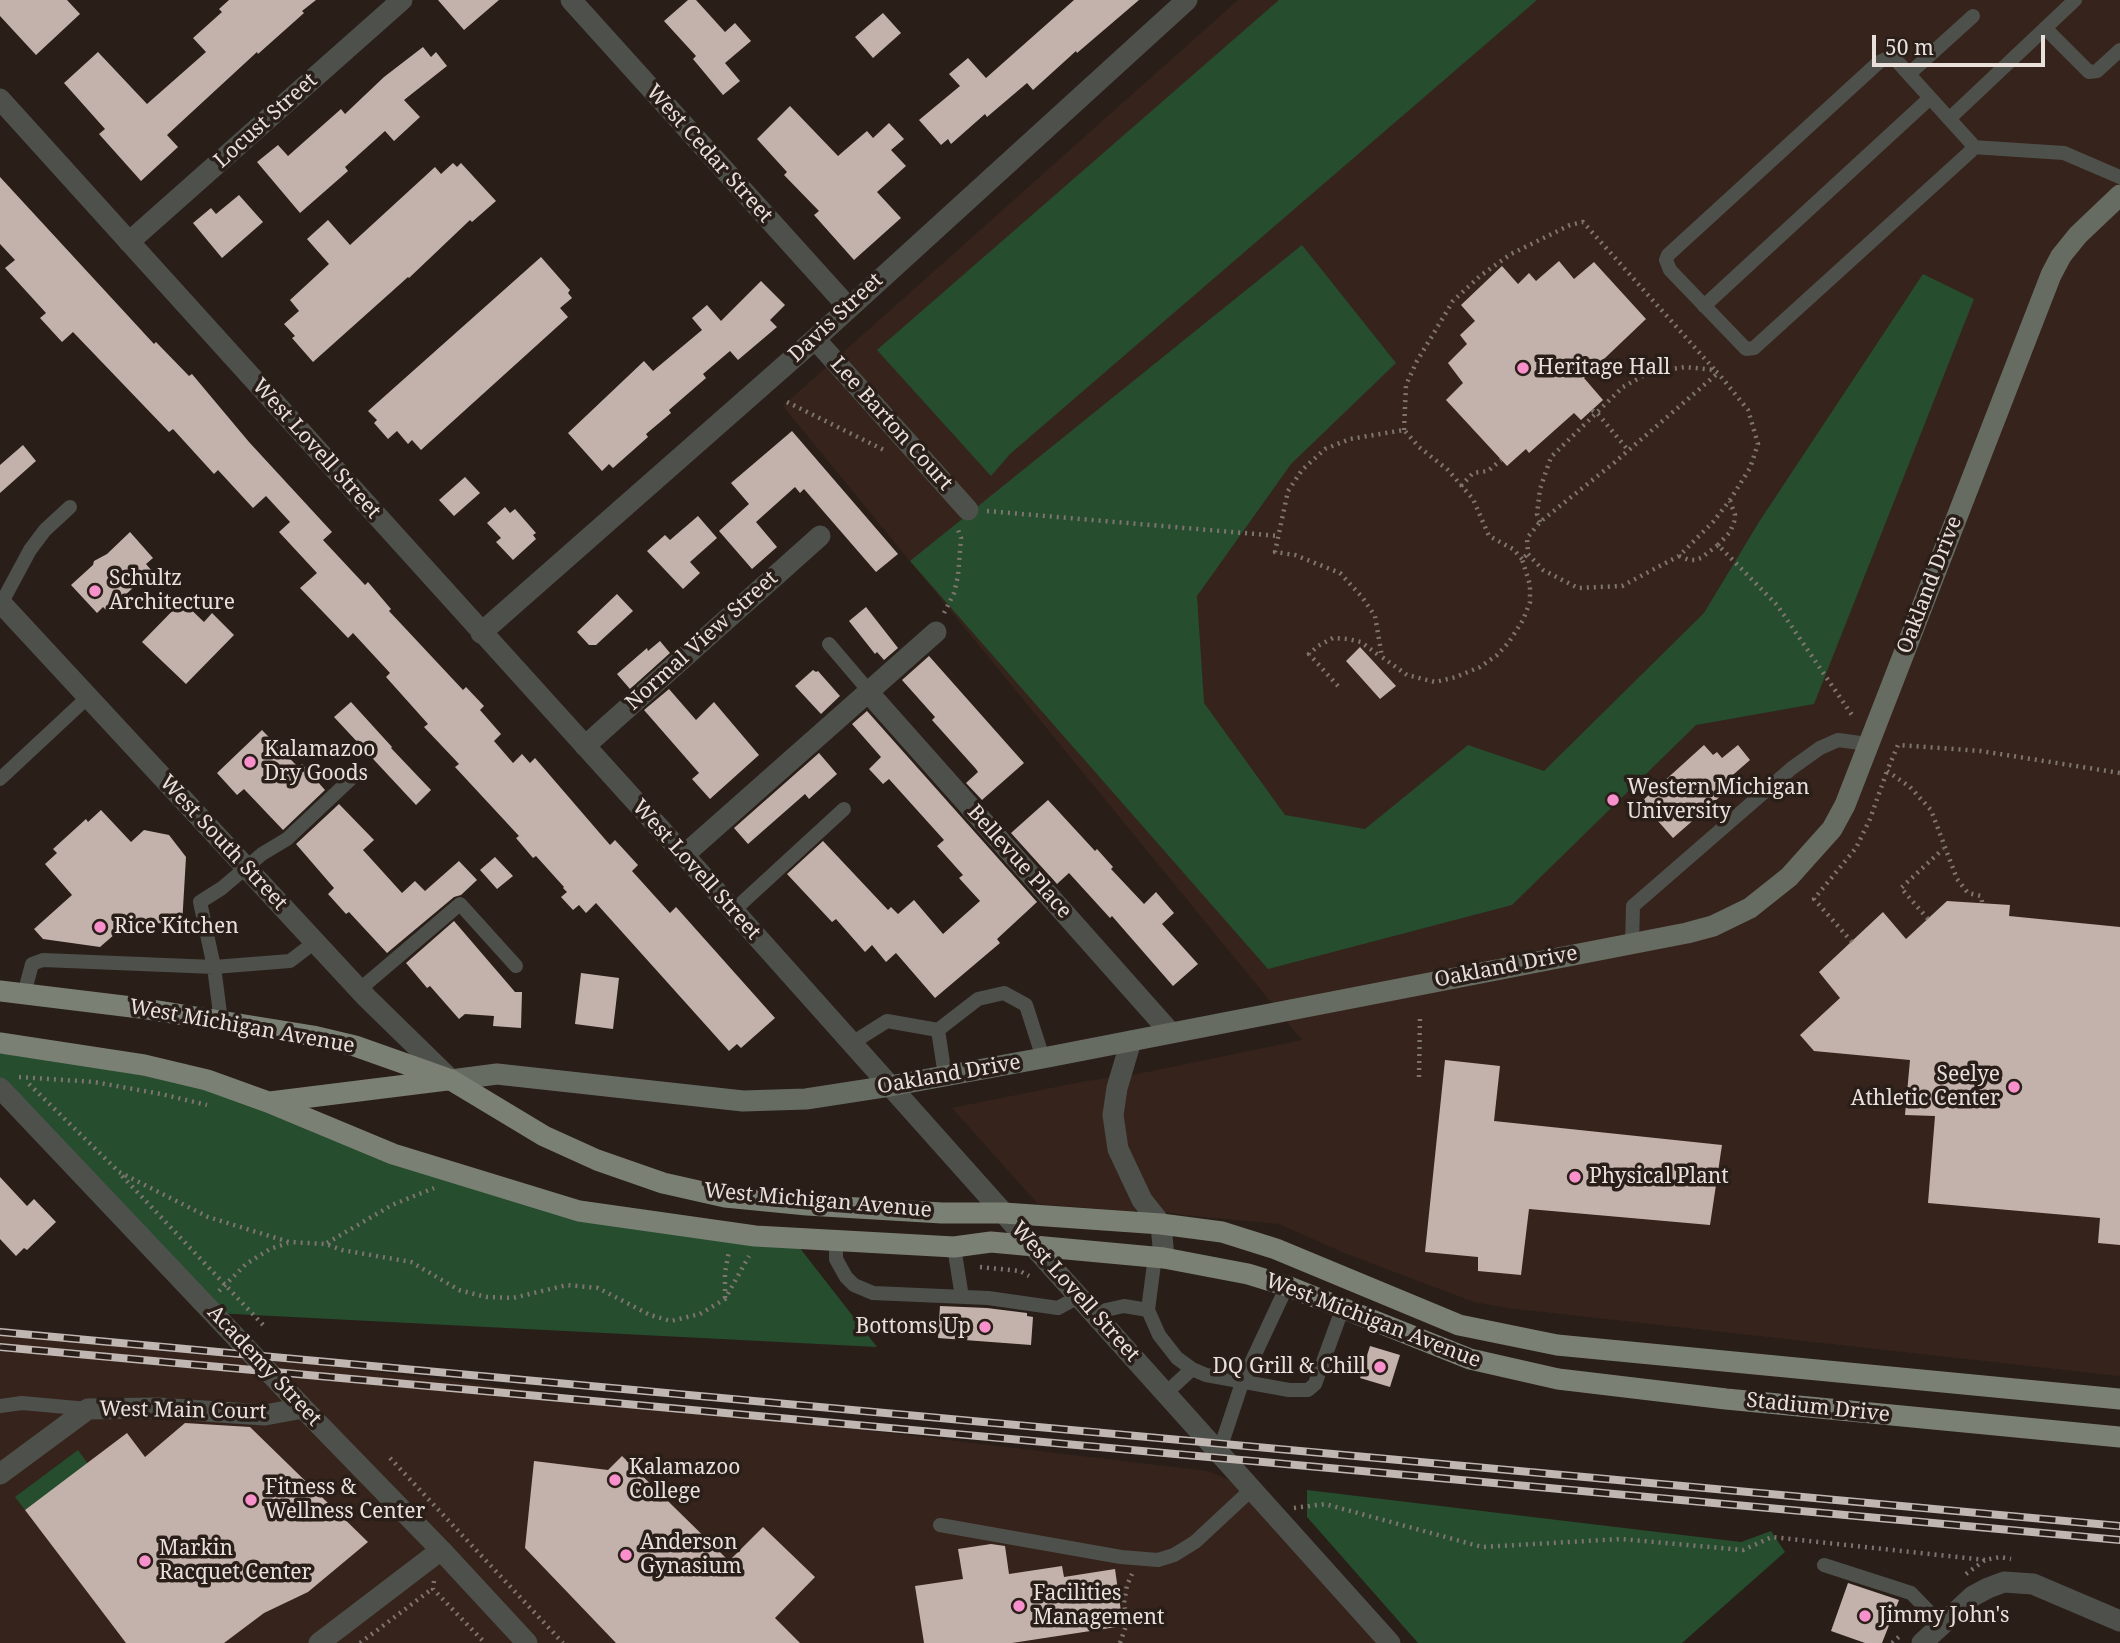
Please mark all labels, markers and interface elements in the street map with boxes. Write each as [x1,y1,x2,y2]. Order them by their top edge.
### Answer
scale bar [1875,21,2048,65]
text: 50 m [1885,33,1934,61]
street label: Locust Street [209,68,323,174]
street label: West Cedar Street [640,80,778,228]
street label: Davis Street [784,268,888,368]
street label: Lee Barton Court [825,352,957,496]
place label: Heritage Hall [1537,355,1670,381]
marker: Heritage Hall [1515,360,1531,376]
street label: West Lovell Street [246,374,386,524]
street label: Oakland Drive [1892,513,1968,657]
place label: Schultz Architecture [109,566,235,616]
street label: Normal View Street [621,566,783,716]
marker: Schultz Architecture [87,583,103,599]
place label: Kalamazoo Dry Goods [264,737,375,787]
marker: Kalamazoo Dry Goods [242,754,258,770]
street label: West South Street [154,770,292,916]
place label: Western Michigan University [1627,775,1809,825]
marker: Western Michigan University [1605,792,1621,808]
street label: West Lovell Street [626,795,766,945]
street label: Bellevue Place [961,800,1077,924]
place label: Rice Kitchen [114,914,239,940]
marker: Rice Kitchen [92,919,108,935]
street label: Oakland Drive [1432,941,1580,993]
street label: West Michigan Avenue [127,995,357,1059]
street label: Oakland Drive [875,1050,1023,1100]
place label: Seelye Athletic Center [1851,1062,2000,1112]
marker: Seelye Athletic Center [2006,1079,2022,1095]
place label: Physical Plant [1589,1164,1729,1190]
marker: Physical Plant [1567,1169,1583,1185]
street label: West Michigan Avenue [703,1179,933,1223]
street label: West Lovell Street [1005,1217,1145,1367]
street label: West Michigan Avenue [1262,1268,1484,1374]
street label: Academy Street [202,1300,326,1432]
place label: Bottoms Up [856,1314,971,1340]
marker: Bottoms Up [977,1319,993,1335]
place label: DQ Grill & Chill [1213,1354,1366,1380]
marker: DQ Grill & Chill [1372,1359,1388,1375]
street label: Stadium Drive [1745,1388,1891,1428]
street label: West Main Court [99,1397,267,1425]
place label: Kalamazoo College [629,1455,740,1505]
marker: Kalamazoo College [607,1472,623,1488]
place label: Fitness & Wellness Center [265,1475,425,1525]
marker: Fitness & Wellness Center [243,1492,259,1508]
place label: Anderson Gynasium [640,1530,742,1580]
place label: Markin Racquet Center [159,1536,311,1586]
marker: Anderson Gynasium [618,1547,634,1563]
marker: Markin Racquet Center [137,1553,153,1569]
place label: Facilities Management [1033,1581,1164,1631]
marker: Facilities Management [1011,1598,1027,1614]
place label: Jimmy John's [1879,1603,2010,1629]
marker: Jimmy John's [1857,1608,1873,1624]

